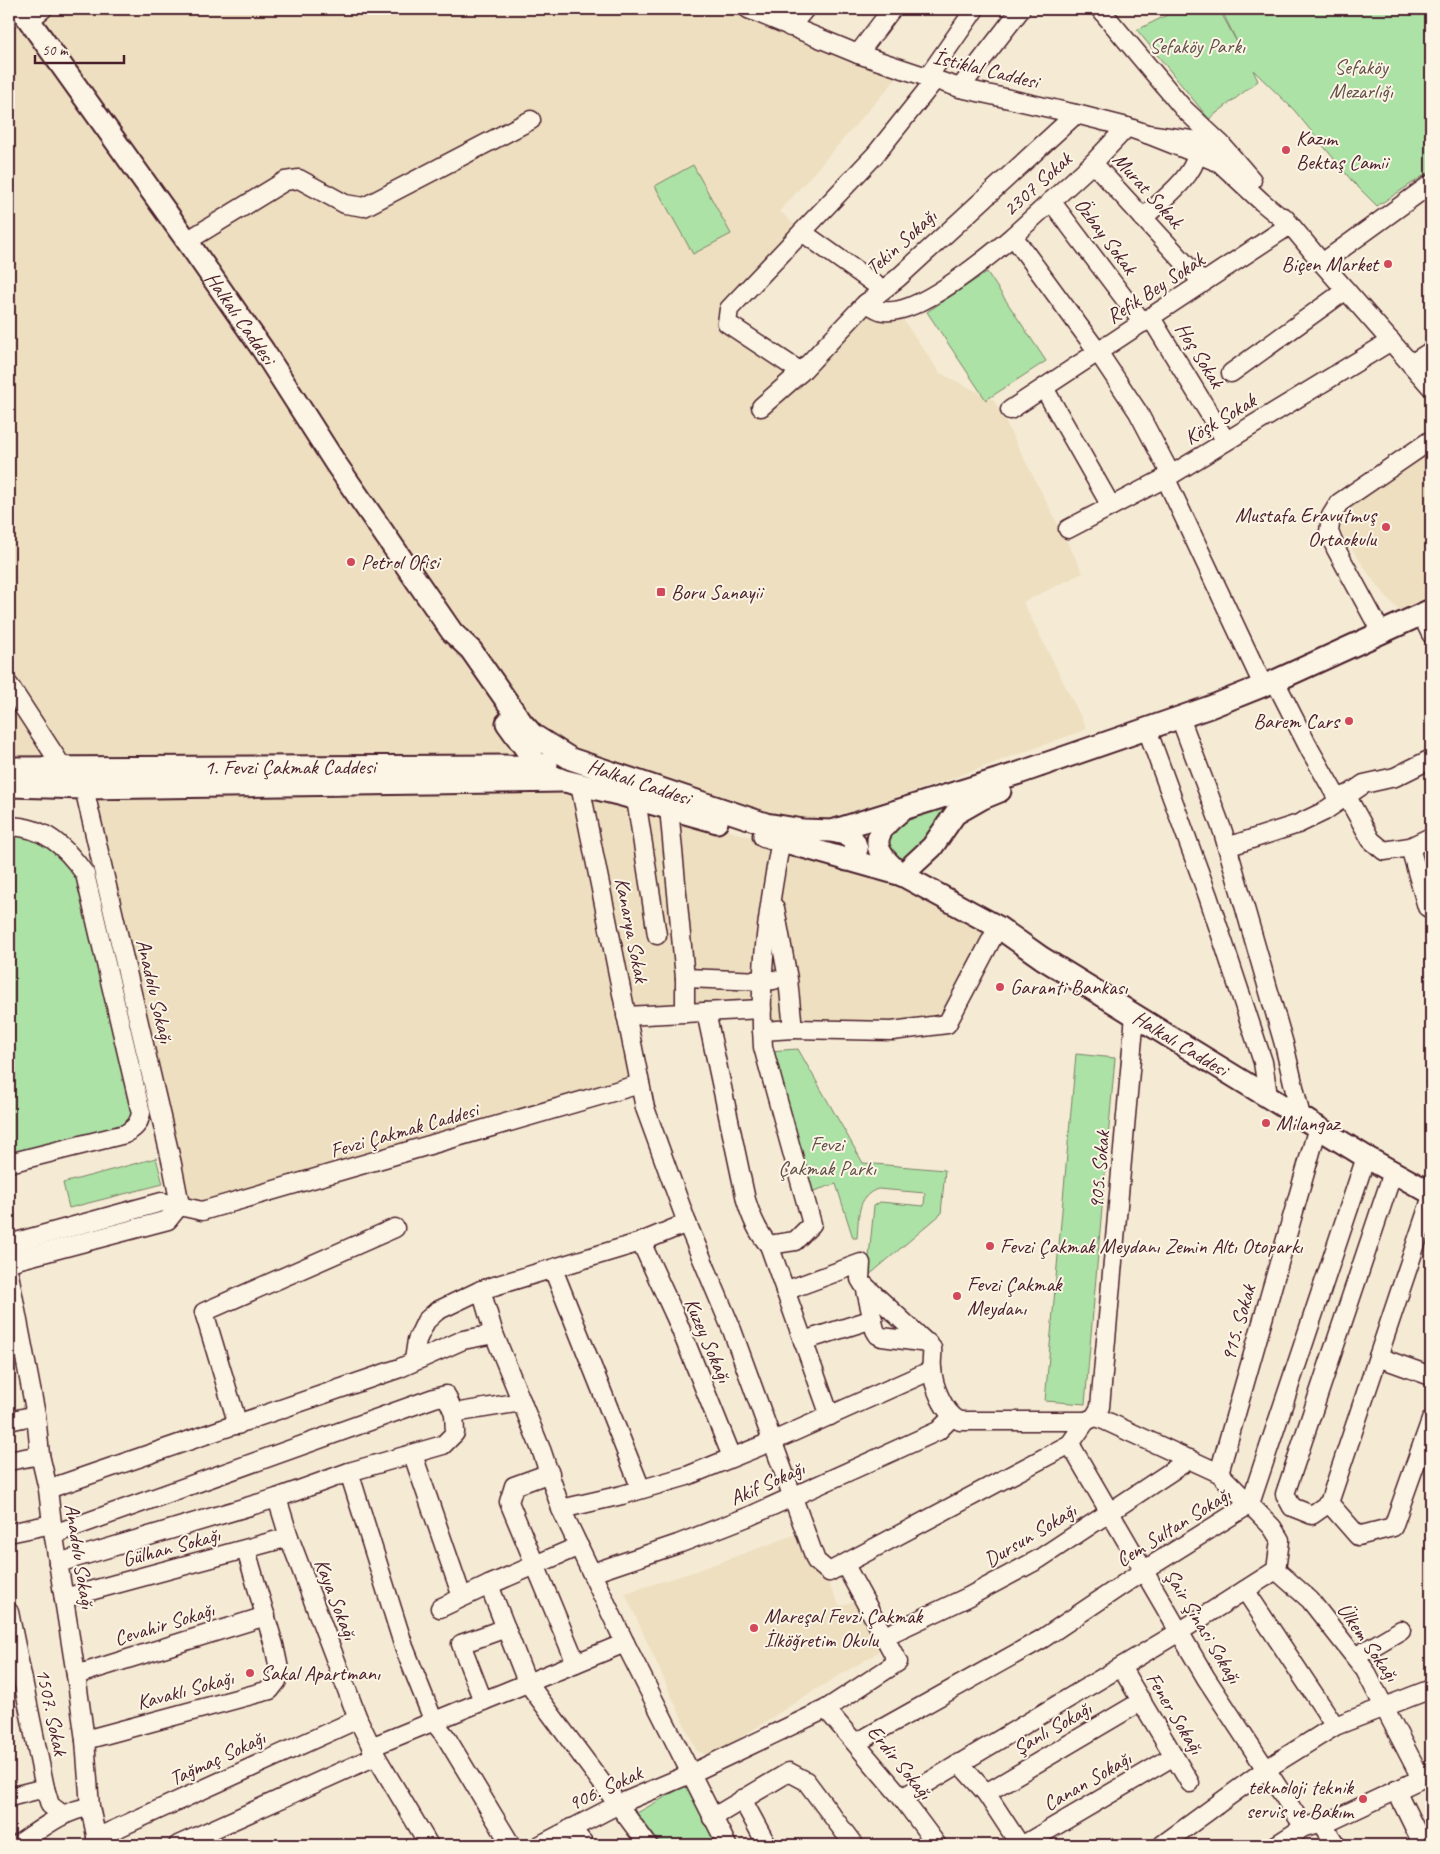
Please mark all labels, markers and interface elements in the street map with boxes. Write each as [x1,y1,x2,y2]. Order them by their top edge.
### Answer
scale bar [35,32,124,64]
park label: Sefaköy Parkı [1149,33,1246,59]
text: 50 m [42,41,69,60]
street label: İstiklal Caddesi [931,43,1044,95]
park label: Sefaköy Mezarlığı [1329,54,1394,104]
place label: Kazım Bektaş Camii [1296,125,1391,175]
marker: Kazım Bektaş Camii [1280,144,1292,156]
street label: 2307 Sokak [997,145,1078,222]
street label: Murat Sokak [1107,147,1190,235]
street label: Özbay Sokak [1069,193,1144,280]
street label: Tekin Sokağı [860,203,943,281]
street label: Refik Bey Sokak [1101,246,1211,329]
place label: Biçen Market [1282,251,1380,277]
marker: Biçen Market [1382,258,1394,270]
street label: Halkalı Caddesi [199,267,283,372]
street label: Hoş Sokak [1170,317,1231,394]
street label: Köşk Sokak [1179,387,1262,450]
place label: Mustafa Eravutmuş Ortaokulu [1235,502,1378,552]
marker: Mustafa Eravutmuş Ortaokulu [1380,521,1392,533]
place label: Petrol Ofisi [361,549,442,575]
marker: Petrol Ofisi [345,556,357,568]
place label: Boru Sanayii [671,579,765,605]
marker: Boru Sanayii [655,586,667,598]
place label: Barem Cars [1253,708,1341,734]
marker: Barem Cars [1343,715,1355,727]
street label: Halkalı Caddesi [584,753,697,812]
street label: 1. Fevzi Çakmak Caddesi [204,754,379,780]
street label: Kanarya Sokak [609,875,655,986]
street label: Anadolu Sokağı [130,936,180,1047]
place label: Garanti Bankası [1010,974,1129,1000]
marker: Garanti Bankası [994,981,1006,993]
street label: Halkalı Caddesi [1128,1004,1235,1084]
street label: Fevzi Çakmak Caddesi [327,1096,484,1164]
place label: Milangaz [1276,1110,1342,1136]
marker: Milangaz [1260,1117,1272,1129]
street label: 905. Sokak [1083,1128,1115,1210]
park label: Fevzi Çakmak Parkı [778,1131,877,1181]
place label: Fevzi Çakmak Meydanı Zemin Altı Otoparkı [1000,1233,1304,1259]
marker: Fevzi Çakmak Meydanı Zemin Altı Otoparkı [984,1240,996,1252]
place label: Fevzi Çakmak Meydanı [967,1271,1063,1321]
street label: 915. Sokak [1215,1280,1262,1364]
marker: Fevzi Çakmak Meydanı [951,1290,963,1302]
street label: Kuzey Sokağı [679,1294,738,1387]
street label: Akif Sokağı [726,1455,809,1511]
street label: Cem Sultan Sokağı [1111,1481,1236,1572]
street label: Dursun Sokağı [979,1497,1082,1573]
street label: Anadolu Sokağı [59,1502,101,1611]
street label: Gülhan Sokağı [119,1521,224,1573]
street label: Kaya Sokağı [309,1555,364,1644]
street label: Şair Şinasi Sokağı [1159,1564,1248,1689]
street label: Cevahir Sokağı [111,1596,218,1652]
street label: Ülkem Sokağı [1331,1598,1405,1687]
place label: Mareşal Fevzi Çakmak İlköğretim Okulu [764,1603,923,1653]
marker: Mareşal Fevzi Çakmak İlköğretim Okulu [748,1622,760,1634]
place label: Sakal Apartmanı [260,1660,381,1686]
street label: Kavaklı Sokağı [134,1664,237,1715]
street label: 1507. Sokak [30,1666,74,1759]
marker: Sakal Apartmanı [244,1667,256,1679]
street label: Fener Sokağı [1140,1667,1210,1760]
street label: Şanlı Sokağı [1008,1695,1097,1761]
street label: Erdir Sokağı [862,1719,939,1806]
street label: Tağmaç Sokağı [165,1724,270,1791]
street label: Canan Sokağı [1038,1745,1137,1817]
street label: 906. Sokak [564,1759,647,1816]
place label: teknoloji teknik servis ve Bakım [1246,1774,1355,1824]
marker: teknoloji teknik servis ve Bakım [1357,1793,1369,1805]

